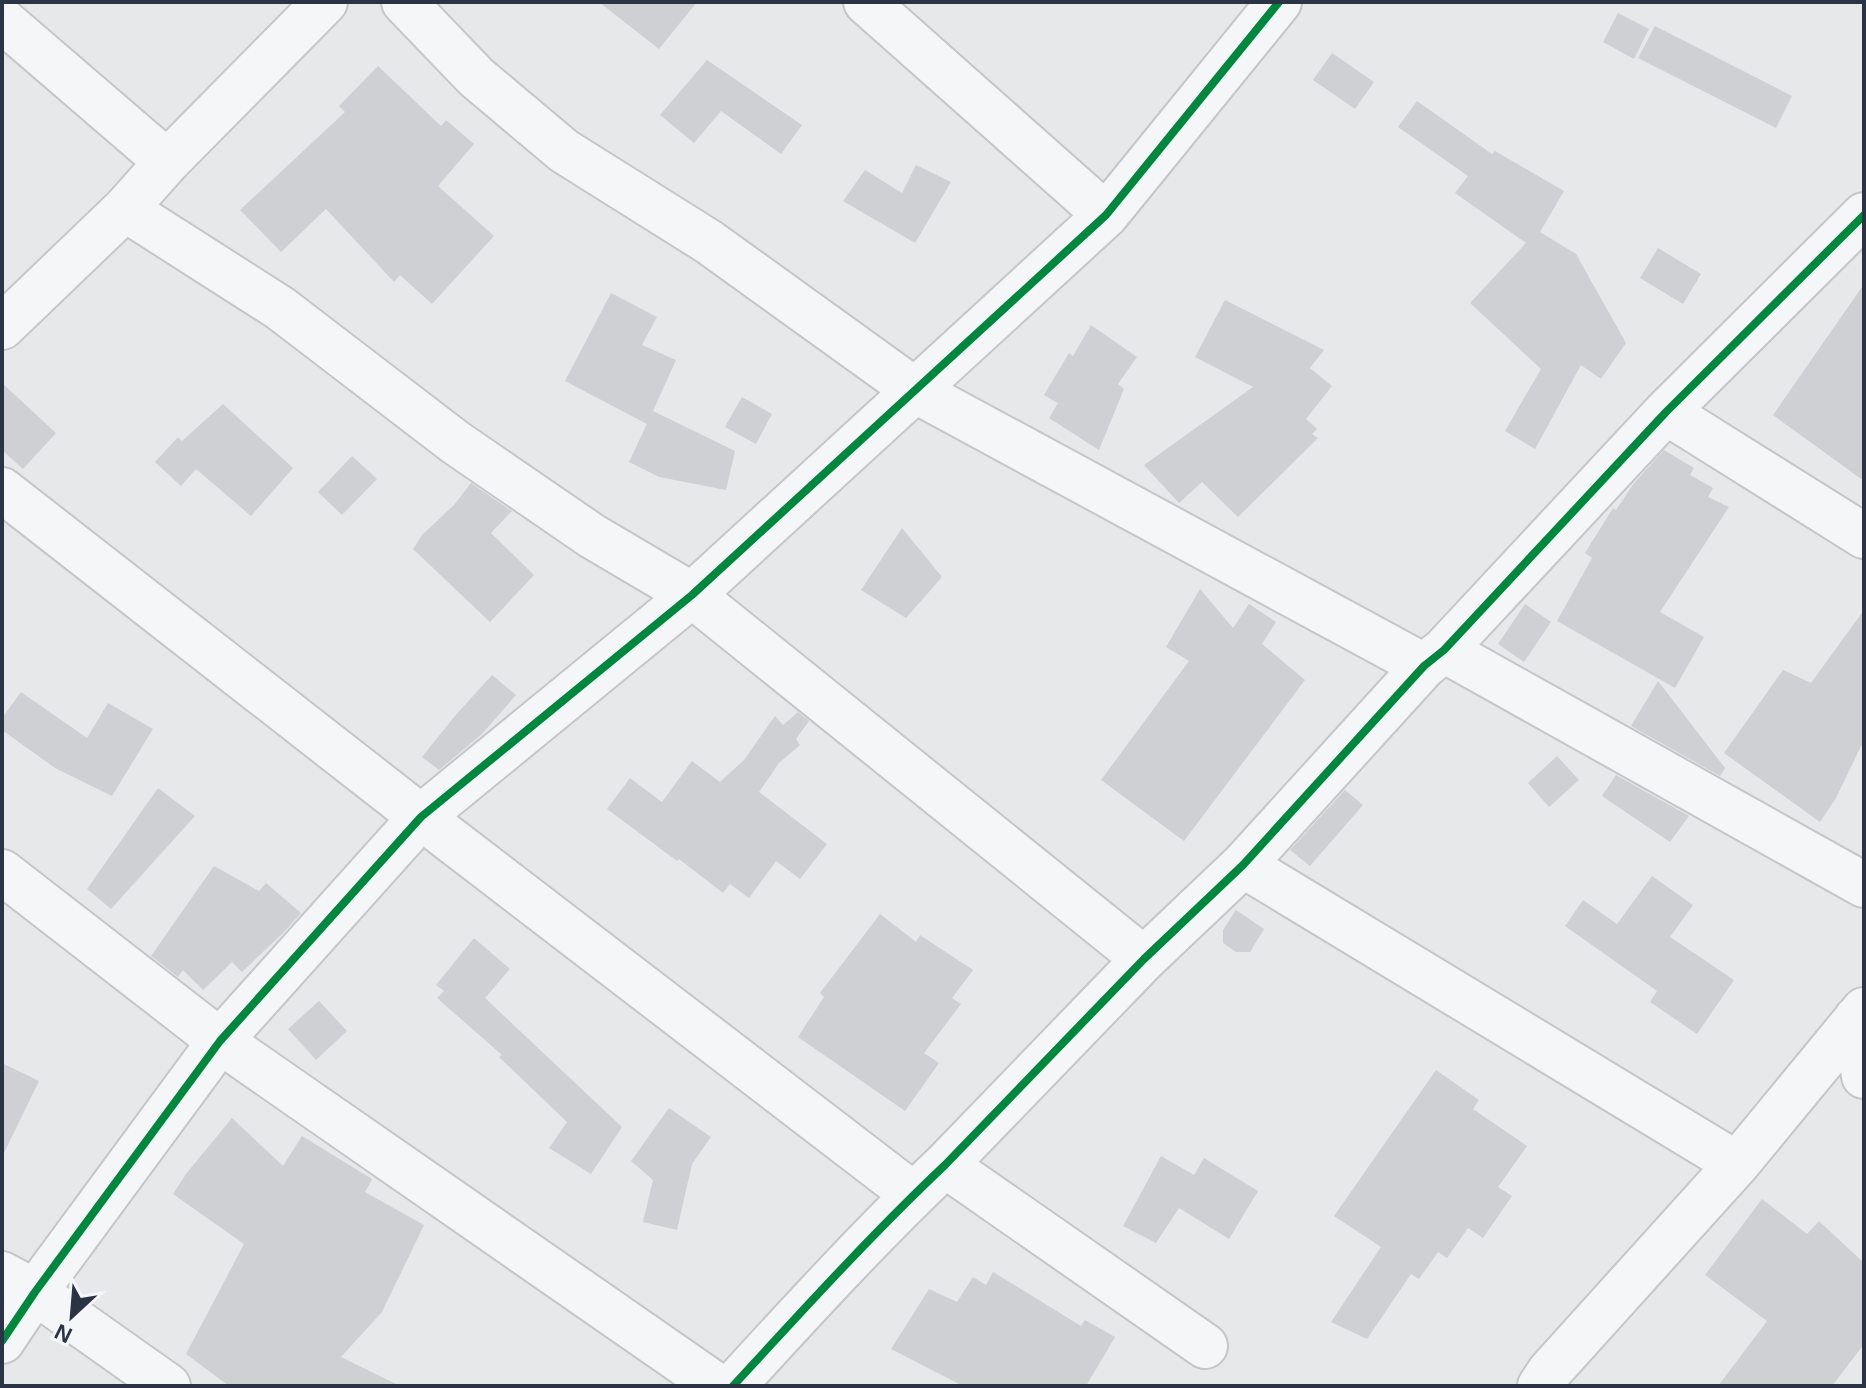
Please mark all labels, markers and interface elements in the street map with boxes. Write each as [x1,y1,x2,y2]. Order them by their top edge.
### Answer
north arrow [32,1276,112,1356]
text: N [51,1319,76,1348]

